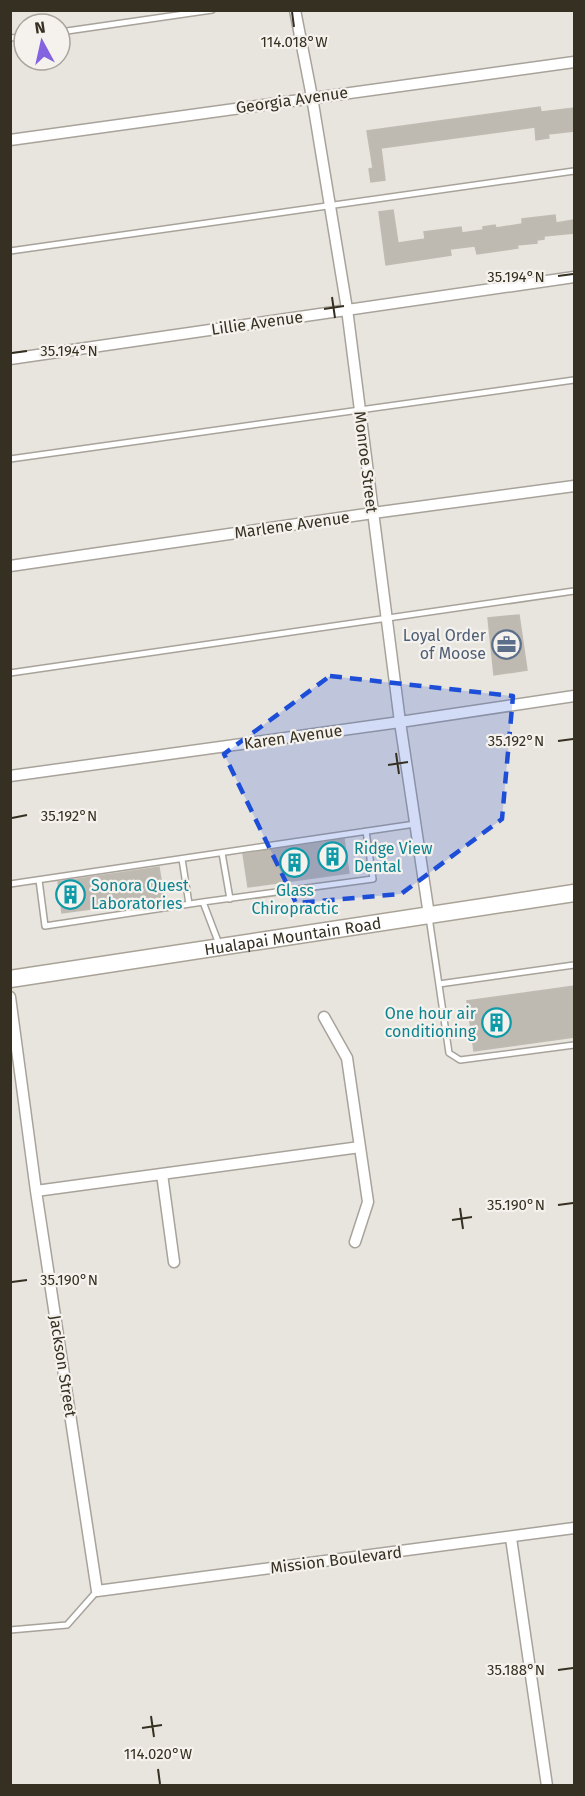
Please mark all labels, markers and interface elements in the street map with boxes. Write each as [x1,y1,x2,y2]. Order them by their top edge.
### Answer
north arrow [12,12,72,72]
text: N [33,17,47,38]
text: 114.018°W [260,33,328,51]
street label: Georgia Avenue [235,83,349,117]
text: 35.194°N [487,268,545,286]
street label: Lillie Avenue [210,307,304,339]
text: 35.194°N [40,342,98,360]
street label: Monroe Street [350,410,382,514]
street label: Marlene Avenue [233,508,351,542]
place label: Loyal Order of Moose [403,626,487,663]
office icon: Loyal Order of Moose [491,628,523,660]
street label: Karen Avenue [243,721,343,753]
text: 35.192°N [488,732,544,750]
text: 35.192°N [41,807,97,825]
place label: Ridge View Dental [354,839,433,876]
building icon: Ridge View Dental [317,841,349,873]
building icon: Glass Chiropractic [279,846,311,878]
place label: Sonora Quest Laboratories [91,876,189,913]
building icon: Sonora Quest Laboratories [54,878,86,910]
place label: Glass Chiropractic [251,881,339,918]
street label: Hualapai Mountain Road [203,913,383,959]
place label: One hour air conditioning [385,1004,477,1041]
building icon: One hour air conditioning [481,1006,513,1038]
text: 35.190°N [487,1196,545,1214]
text: 35.190°N [40,1271,98,1289]
street label: Jackson Street [46,1314,80,1419]
street label: Mission Boulevard [269,1542,403,1578]
text: 35.188°N [487,1661,545,1679]
text: 114.020°W [124,1745,193,1763]

